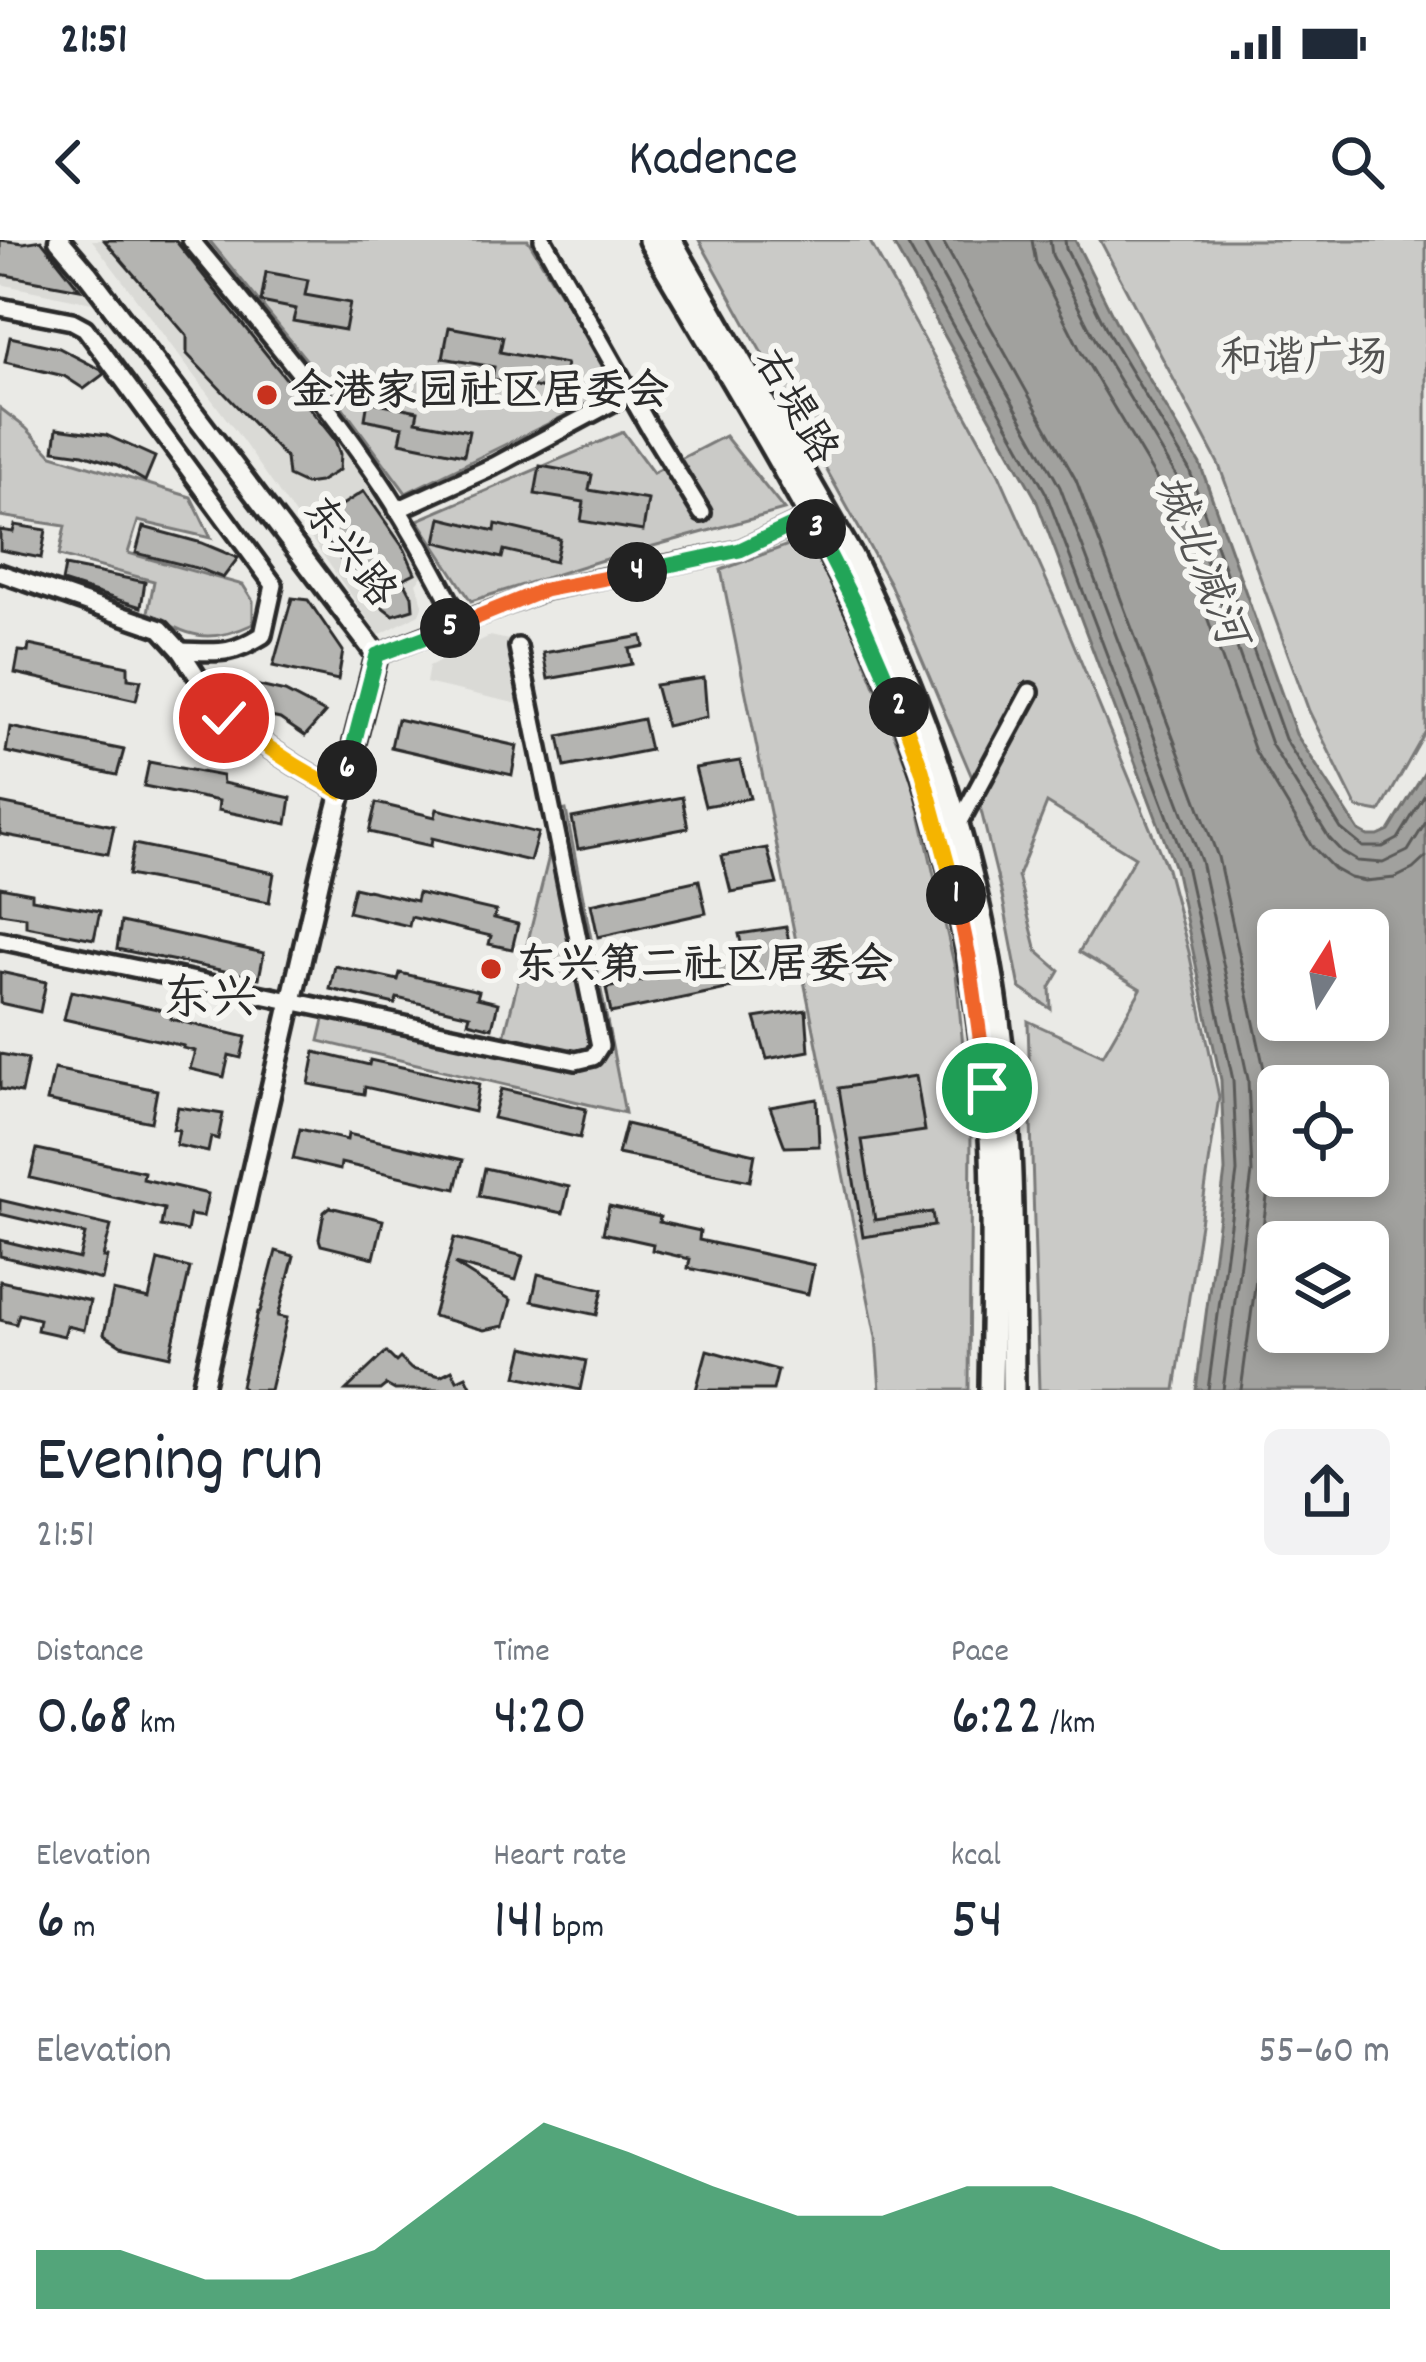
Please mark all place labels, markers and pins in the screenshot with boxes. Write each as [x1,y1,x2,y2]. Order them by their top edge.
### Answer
place label: 金港家园社区居委会 [291,365,669,425]
marker: 金港家园社区居委会 [254,382,280,408]
pin: 3 [786,499,846,559]
pin: 4 [607,542,667,602]
pin: 5 [420,598,480,658]
pin [173,667,275,769]
pin: 2 [869,677,929,737]
pin: 6 [317,740,377,800]
pin: 1 [926,865,986,925]
place label: 东兴第二社区居委会 [515,939,893,999]
marker: 东兴第二社区居委会 [478,956,504,982]
pin [936,1037,1038,1139]

